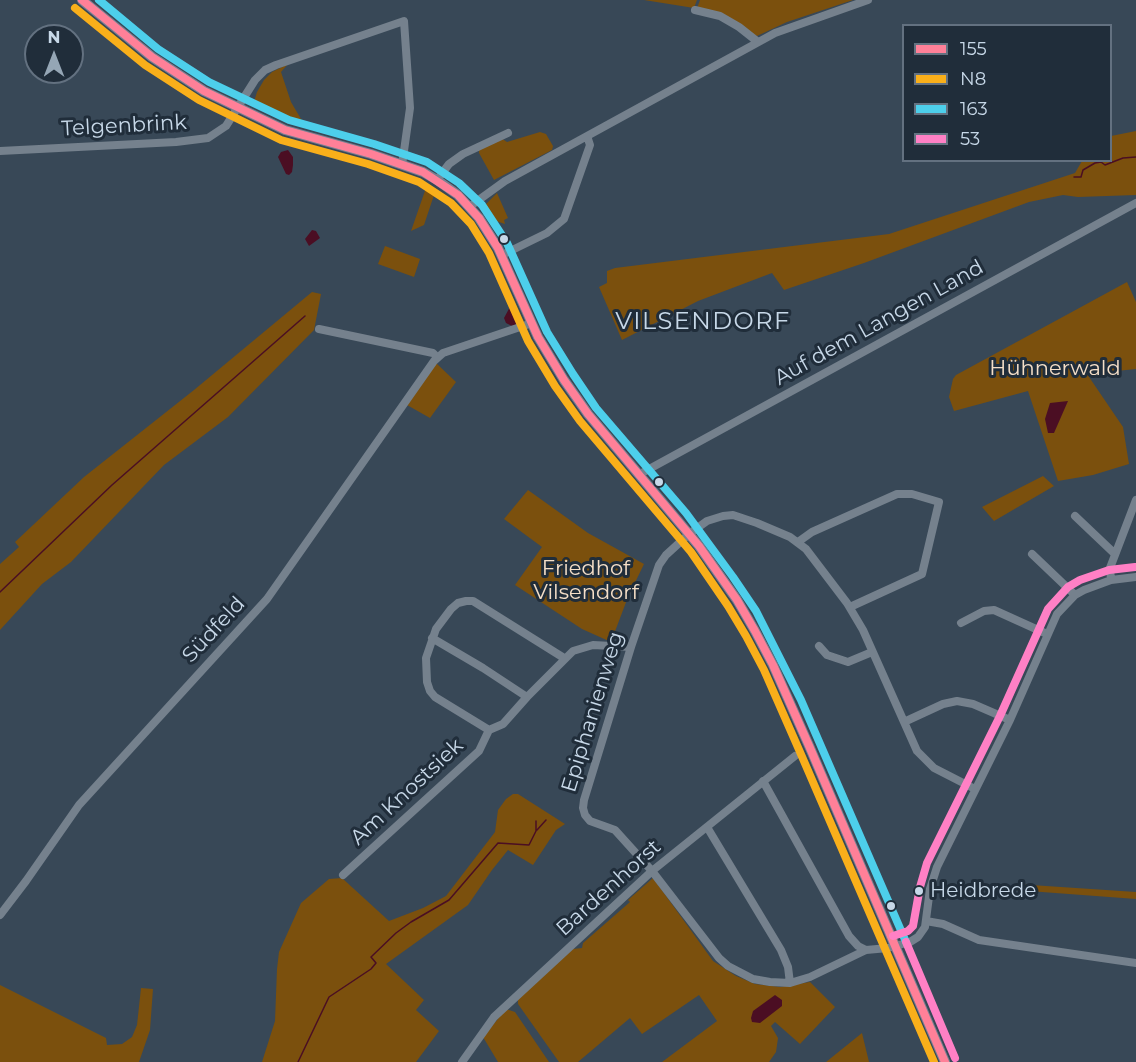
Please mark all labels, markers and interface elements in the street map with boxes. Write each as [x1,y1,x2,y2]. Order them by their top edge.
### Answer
north arrow [24,24,84,84]
legend [902,24,1112,162]
text: N [48,28,60,47]
text: 155 [960,38,987,60]
text: N8 [960,68,986,90]
text: 163 [960,98,988,120]
street label: Telgenbrink [61,110,187,142]
text: 53 [960,128,980,150]
unlabelled marker [498,233,510,245]
street label: Auf dem Langen Land [770,255,988,391]
district label: VILSENDORF [615,308,791,336]
park label: Hühnerwald [989,356,1121,382]
unlabelled marker [653,476,665,488]
park label: Friedhof Vilsendorf [533,556,639,606]
street label: Südfeld [177,592,251,668]
street label: Epiphanienweg [557,629,629,795]
street label: Am Knostsiek [345,733,469,851]
street label: Bardenhorst [552,834,666,942]
place label: Heidbrede [930,879,1036,903]
marker: Heidbrede [913,885,925,897]
unlabelled marker [885,900,897,912]

